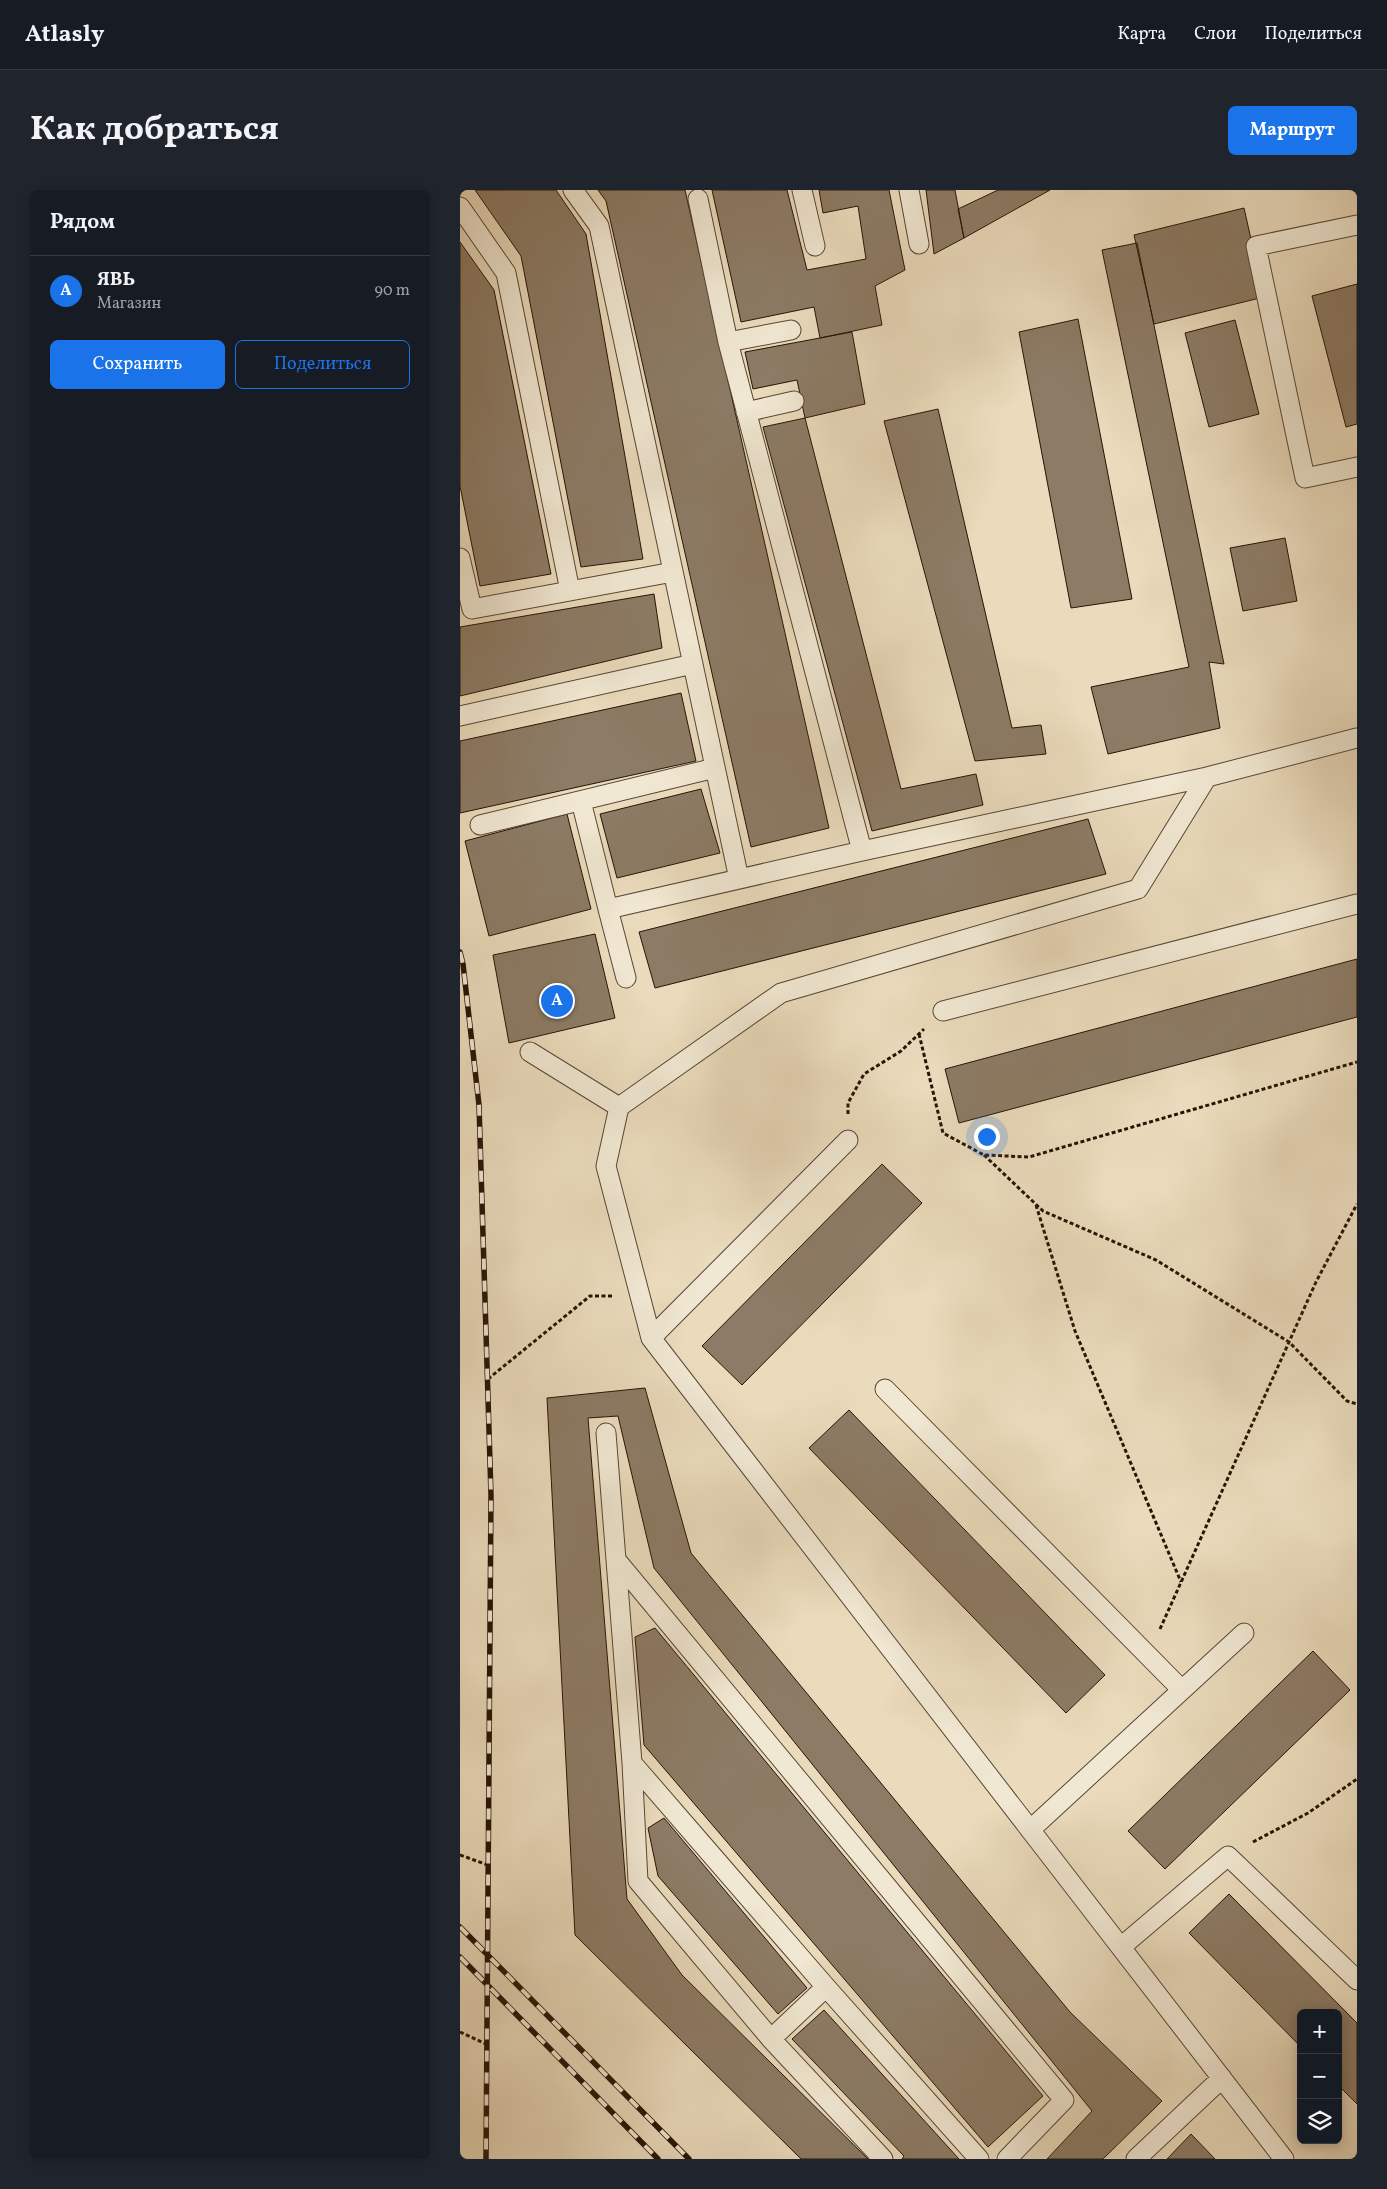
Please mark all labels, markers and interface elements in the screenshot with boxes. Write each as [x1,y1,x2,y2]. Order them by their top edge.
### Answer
text: Atlasly [25,18,104,52]
text: Карта [1118,22,1166,47]
text: Слои [1194,22,1236,47]
text: Поделиться [1264,22,1362,47]
text: Как добраться [30,106,279,154]
button: Маршрут [1228,106,1357,155]
text: Рядом [50,208,115,237]
text: ЯВЬ [97,267,135,293]
text: A [60,280,72,302]
text: 90 m [374,280,410,302]
text: Магазин [97,293,161,315]
button: Сохранить [50,340,225,389]
button: Поделиться [235,340,410,389]
pin: A [541,982,573,1020]
your location [974,1124,1000,1150]
map controls [1297,2009,1342,2144]
button: + [1297,2009,1342,2054]
button: − [1297,2054,1342,2099]
button: layers [1297,2099,1342,2144]

